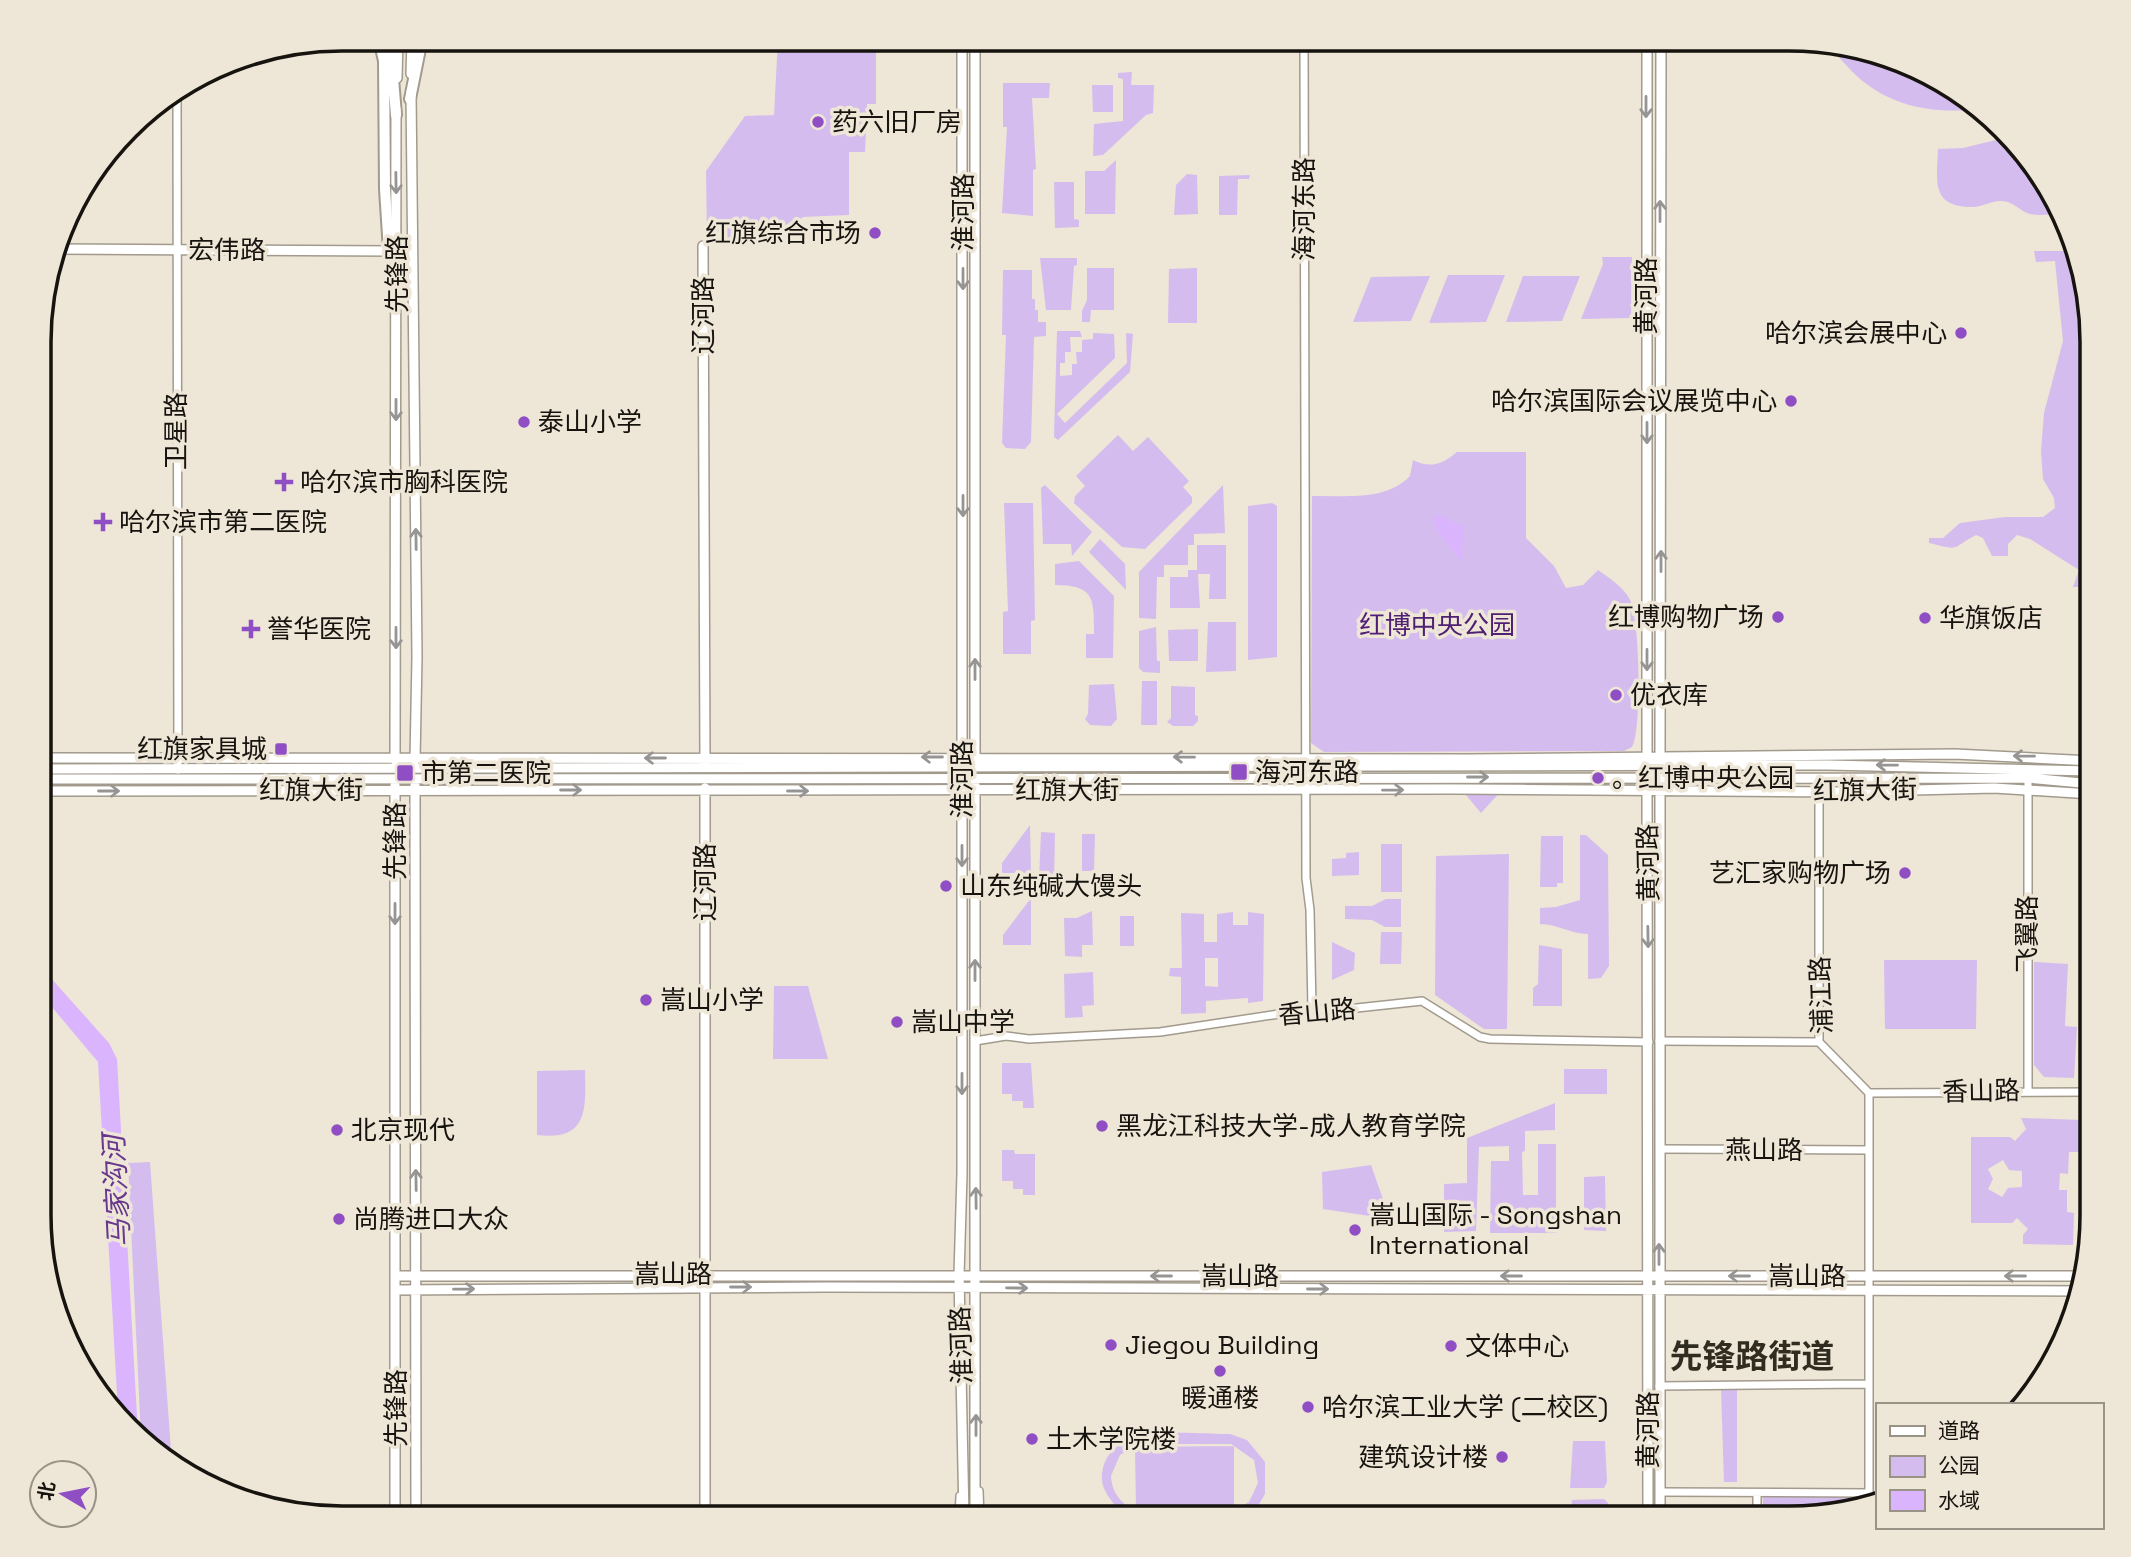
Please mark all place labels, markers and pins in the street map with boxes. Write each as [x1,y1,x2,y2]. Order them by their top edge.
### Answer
place label: 药六旧厂房 [832,105,962,139]
marker: 药六旧厂房 [810,114,826,130]
place label: 红旗综合市场 [705,216,861,250]
marker: 红旗综合市场 [867,225,883,241]
place label: 哈尔滨会展中心 [1765,316,1947,350]
marker: 哈尔滨会展中心 [1953,325,1969,341]
place label: 哈尔滨国际会议展览中心 [1491,384,1777,418]
marker: 哈尔滨国际会议展览中心 [1783,393,1799,409]
place label: 泰山小学 [538,405,642,439]
marker: 泰山小学 [516,414,532,430]
place label: 哈尔滨市胸科医院 [300,465,508,499]
marker: 哈尔滨市胸科医院 [274,472,294,492]
place label: 哈尔滨市第二医院 [119,505,327,539]
marker: 哈尔滨市第二医院 [93,512,113,532]
place label: 红博购物广场 [1608,600,1764,634]
place label: 华旗饭店 [1939,601,2043,635]
marker: 红博购物广场 [1770,609,1786,625]
marker: 华旗饭店 [1917,610,1933,626]
place label: 誉华医院 [267,612,371,646]
marker: 誉华医院 [241,619,261,639]
place label: 优衣库 [1630,678,1708,712]
marker: 优衣库 [1608,687,1624,703]
place label: 红旗家具城 [137,732,267,766]
marker: 红旗家具城 [273,741,289,757]
place label: 海河东路 [1255,755,1359,789]
place label: 市第二医院 [421,756,551,790]
place label: 。红博中央公园 [1612,761,1794,795]
marker: 海河东路 [1229,762,1249,782]
marker: 市第二医院 [395,763,415,783]
marker: 。红博中央公园 [1590,770,1606,786]
place label: 艺汇家购物广场 [1709,856,1891,890]
marker: 艺汇家购物广场 [1897,865,1913,881]
place label: 山东纯碱大馒头 [960,869,1142,903]
marker: 山东纯碱大馒头 [938,878,954,894]
place label: 嵩山小学 [660,983,764,1017]
marker: 嵩山小学 [638,992,654,1008]
place label: 嵩山中学 [911,1005,1015,1039]
marker: 嵩山中学 [889,1014,905,1030]
place label: 黑龙江科技大学-成人教育学院 [1116,1109,1466,1143]
place label: 北京现代 [351,1113,455,1147]
marker: 黑龙江科技大学-成人教育学院 [1094,1118,1110,1134]
marker: 北京现代 [329,1122,345,1138]
place label: 嵩山国际 - Songshan International [1369,1198,1622,1262]
place label: 尚腾进口大众 [353,1202,509,1236]
marker: 尚腾进口大众 [331,1211,347,1227]
marker: 嵩山国际 - Songshan International [1347,1222,1363,1238]
place label: Jiegou Building [1125,1328,1319,1362]
place label: 文体中心 [1465,1329,1569,1363]
marker: Jiegou Building [1103,1337,1119,1353]
marker: 文体中心 [1443,1338,1459,1354]
marker: 暖通楼 [1212,1363,1228,1379]
place label: 暖通楼 [1181,1381,1259,1415]
place label: 哈尔滨工业大学 (二校区) [1322,1390,1608,1424]
marker: 哈尔滨工业大学 (二校区) [1300,1399,1316,1415]
place label: 土木学院楼 [1046,1422,1176,1456]
marker: 土木学院楼 [1024,1431,1040,1447]
place label: 建筑设计楼 [1358,1440,1488,1474]
marker: 建筑设计楼 [1494,1449,1510,1465]

